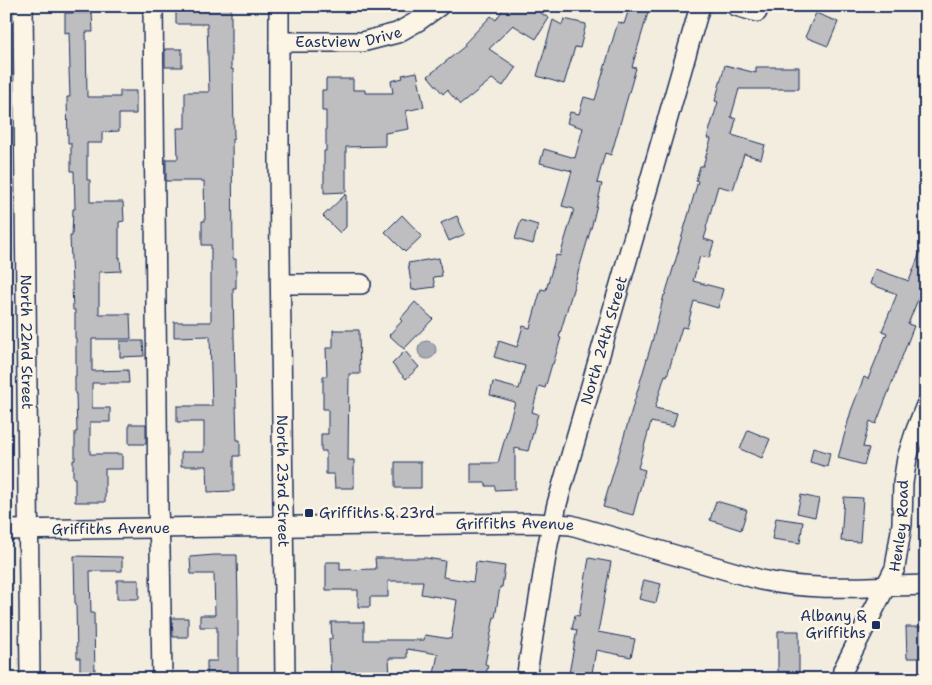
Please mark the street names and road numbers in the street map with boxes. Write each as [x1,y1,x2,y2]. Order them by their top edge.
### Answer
street label: Eastview Drive [295,22,406,52]
street label: North 22nd Street [16,274,37,410]
street label: North 24th Street [576,274,632,407]
street label: North 23rd Street [272,414,293,547]
street label: Henley Road [885,479,913,573]
street label: Griffiths Avenue [456,513,575,535]
street label: Griffiths Avenue [52,518,170,539]

